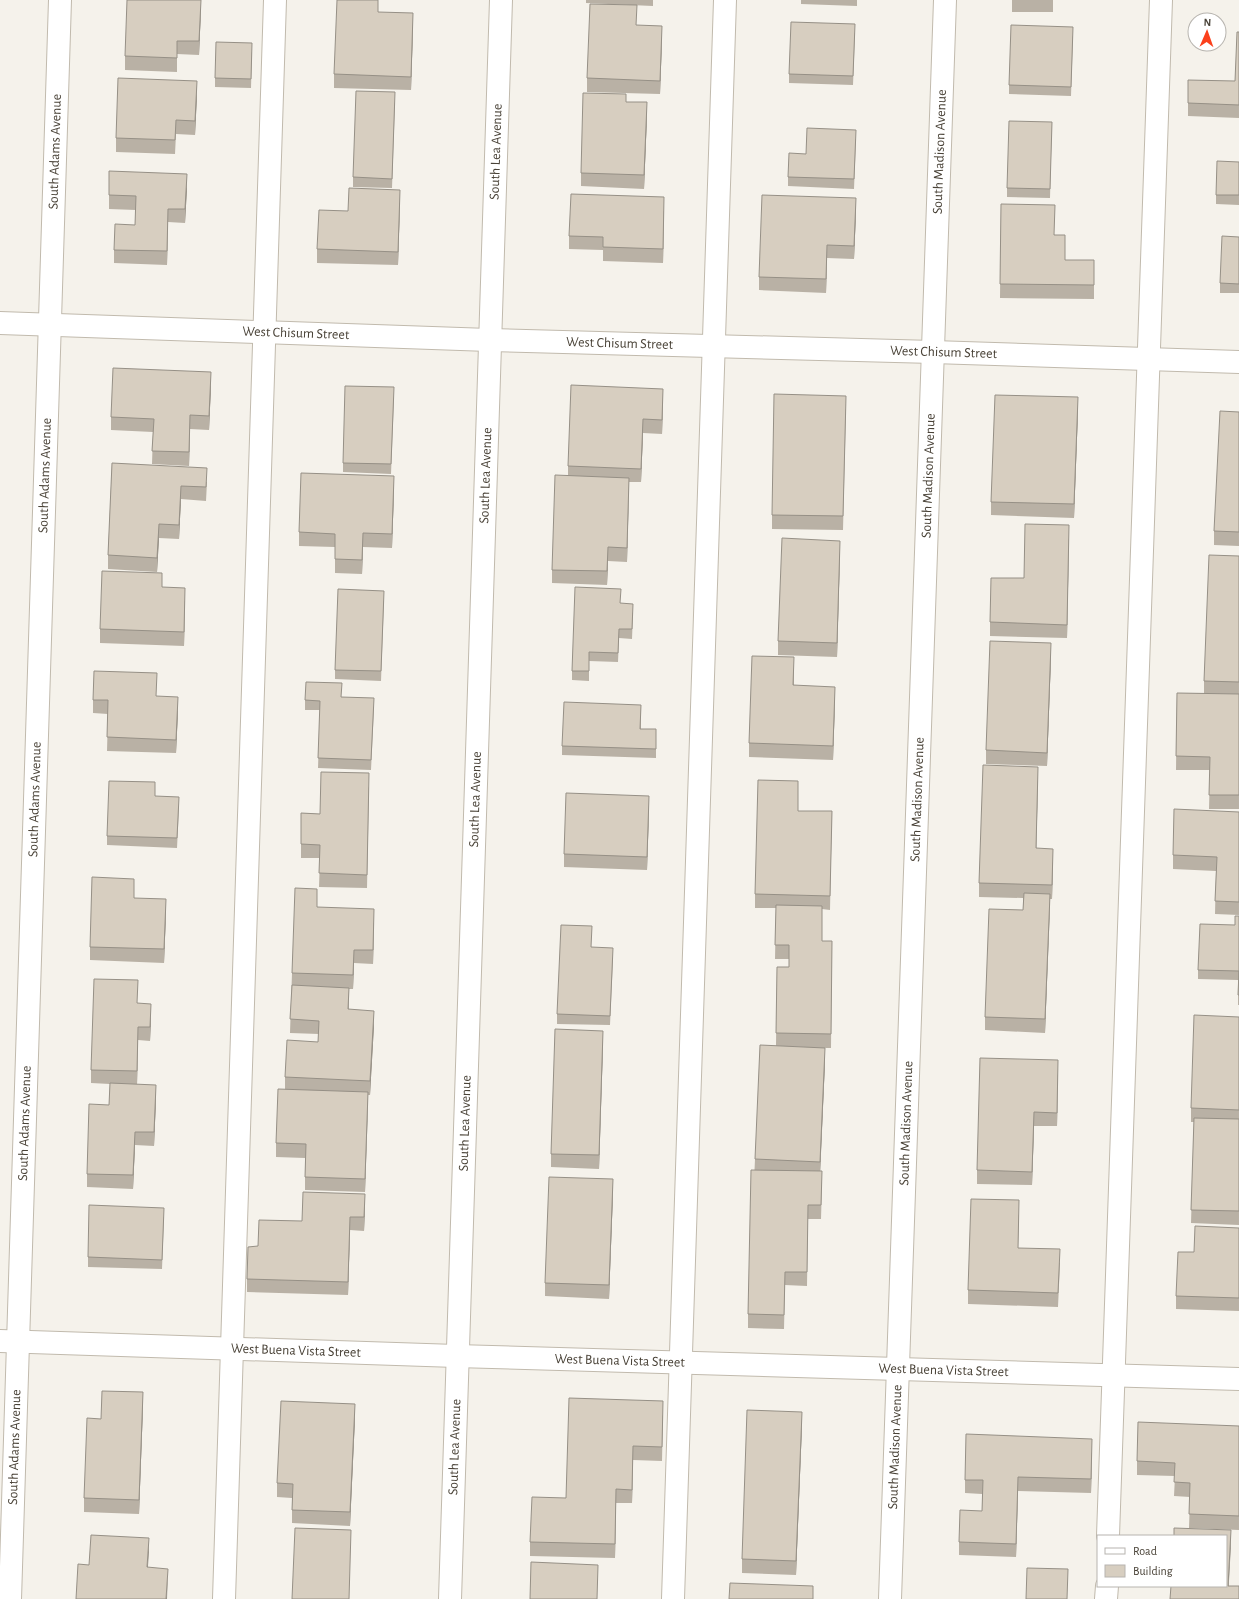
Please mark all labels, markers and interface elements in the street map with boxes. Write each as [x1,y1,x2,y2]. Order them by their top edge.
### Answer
north arrow [1187,12,1227,52]
text: N [1203,17,1211,28]
street label: South Madison Avenue [931,89,949,214]
street label: South Adams Avenue [46,94,64,210]
street label: South Lea Avenue [488,103,505,200]
street label: West Chisum Street [242,324,350,342]
street label: West Chisum Street [566,335,674,352]
street label: West Chisum Street [890,344,998,361]
street label: South Madison Avenue [919,413,938,538]
street label: South Adams Avenue [36,418,54,533]
street label: South Lea Avenue [477,427,494,524]
street label: South Madison Avenue [908,737,927,862]
street label: South Adams Avenue [26,741,44,857]
street label: South Lea Avenue [467,751,484,848]
street label: South Madison Avenue [897,1061,916,1186]
street label: South Adams Avenue [16,1065,34,1181]
street label: South Lea Avenue [457,1075,474,1172]
street label: West Buena Vista Street [231,1342,362,1360]
street label: West Buena Vista Street [554,1352,686,1370]
street label: West Buena Vista Street [878,1361,1009,1379]
street label: South Madison Avenue [886,1384,904,1510]
street label: South Adams Avenue [6,1389,24,1505]
street label: South Lea Avenue [446,1399,463,1495]
legend [1097,1535,1227,1587]
text: Road [1133,1545,1157,1557]
text: Building [1133,1565,1173,1577]

